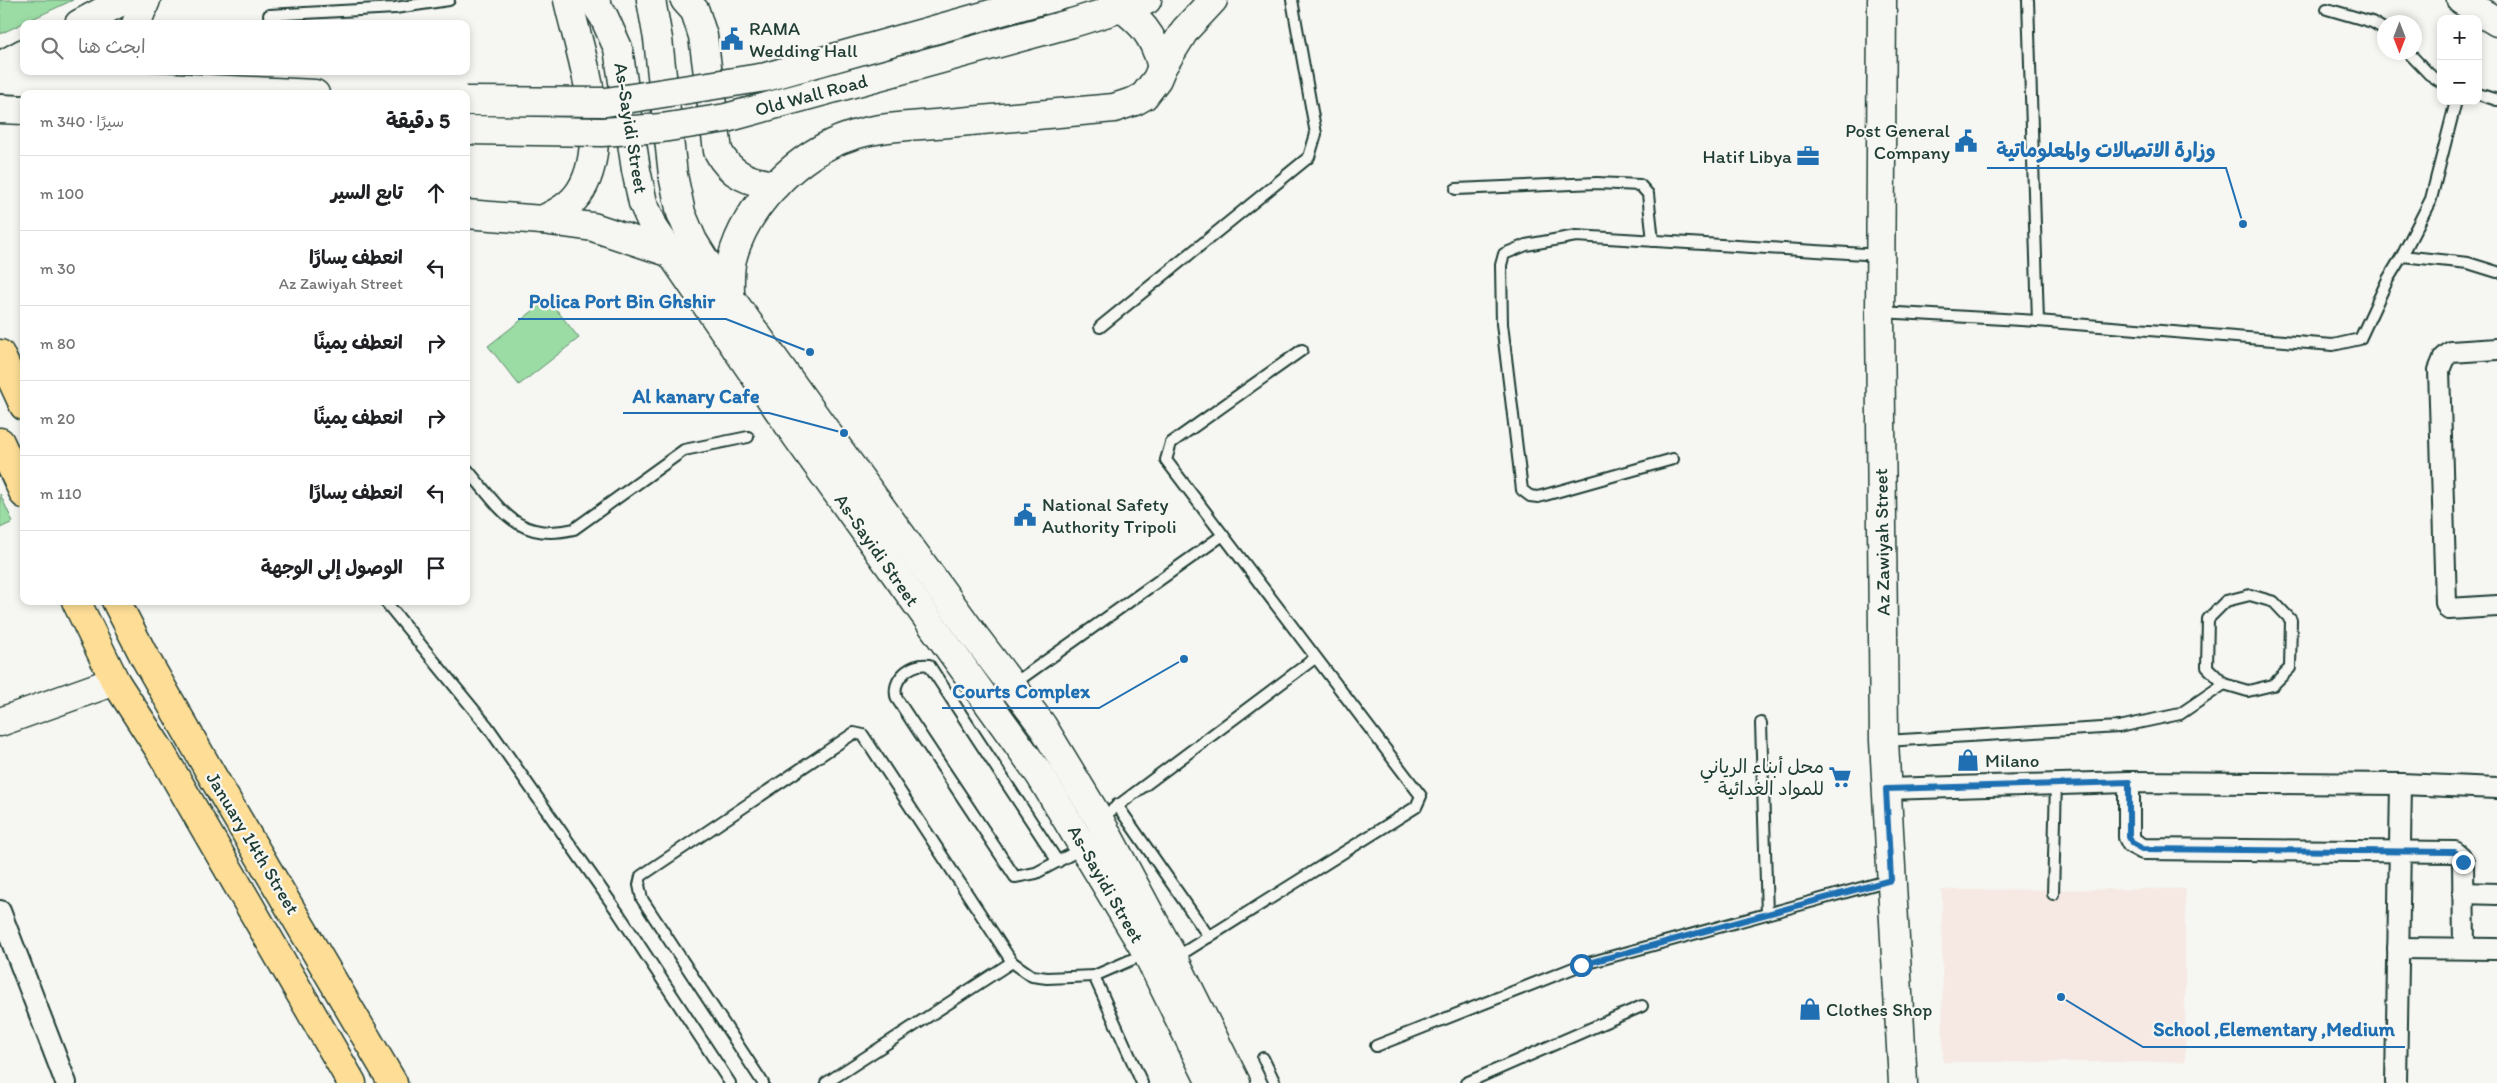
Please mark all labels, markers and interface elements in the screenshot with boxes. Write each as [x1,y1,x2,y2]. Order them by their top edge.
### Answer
north arrow [2377,15,2422,60]
map controls [2437,15,2482,105]
button: + [2437,15,2482,60]
place label: RAMA Wedding Hall [749,17,858,62]
search box [20,20,470,75]
public building icon: RAMA Wedding Hall [719,26,745,52]
icon: search [38,34,66,62]
text: ابحث هنا [78,35,146,58]
button: − [2437,60,2482,105]
street label: As-Sayidi Street [609,61,653,195]
street label: Old Wall Road [752,69,870,121]
text: 5 دقيقة [386,108,450,133]
text: سيرًا · 340 m [40,112,124,131]
place label: Post General Company [1845,119,1951,164]
public building icon: Post General Company [1953,128,1979,154]
callout: وزارة الاتصالات والمعلوماتية [1987,133,2226,168]
text: وزارة الاتصالات والمعلوماتية [1996,138,2216,163]
office icon: Hatif Libya [1795,143,1821,169]
place label: Hatif Libya [1703,145,1792,168]
icon: ahead [422,179,450,207]
text: تابع السير [331,181,403,204]
text: 100 m [40,184,84,203]
text: انعطف يسارًا [309,246,403,269]
icon: left [422,254,450,282]
text: 30 m [40,259,76,278]
text: Az Zawiyah Street [279,274,403,293]
callout: Polica Port Bin Ghshir [518,284,726,319]
text: Polica Port Bin Ghshir [529,289,716,313]
icon: right [422,329,450,357]
text: انعطف يمينًا [314,331,403,354]
text: 80 m [40,334,76,353]
callout: Al kanary Cafe [623,378,769,413]
text: Al kanary Cafe [632,384,760,409]
icon: right [422,404,450,432]
text: انعطف يمينًا [314,406,403,429]
text: 20 m [40,409,75,428]
street label: Az Zawiyah Street [1869,468,1895,616]
icon: left [422,479,450,507]
text: انعطف يسارًا [309,481,403,504]
text: 110 m [40,484,82,503]
street label: As-Sayidi Street [830,489,924,611]
place label: National Safety Authority Tripoli [1042,493,1177,538]
public building icon: National Safety Authority Tripoli [1012,502,1038,528]
icon: arrive [422,554,450,582]
text: الوصول إلى الوجهة [261,556,403,579]
callout: Courts Complex [942,673,1099,708]
text: Courts Complex [952,679,1091,704]
shop icon: Milano [1955,747,1981,773]
place label: Milano [1985,749,2039,772]
place label: محل أبناء الرياني للمواد الغدائية [1700,755,1824,800]
supermarket icon: محل أبناء الرياني للمواد الغدائية [1827,764,1853,790]
street label: January 14th Street [201,768,305,918]
street label: As-Sayidi Street [1063,821,1149,947]
route end [2452,851,2475,874]
route start [1570,954,1593,977]
shop icon: Clothes Shop [1797,996,1823,1022]
place label: Clothes Shop [1826,998,1932,1021]
callout: School ,Elementary ,Medium [2143,1012,2405,1047]
text: School ,Elementary ,Medium [2153,1017,2396,1042]

